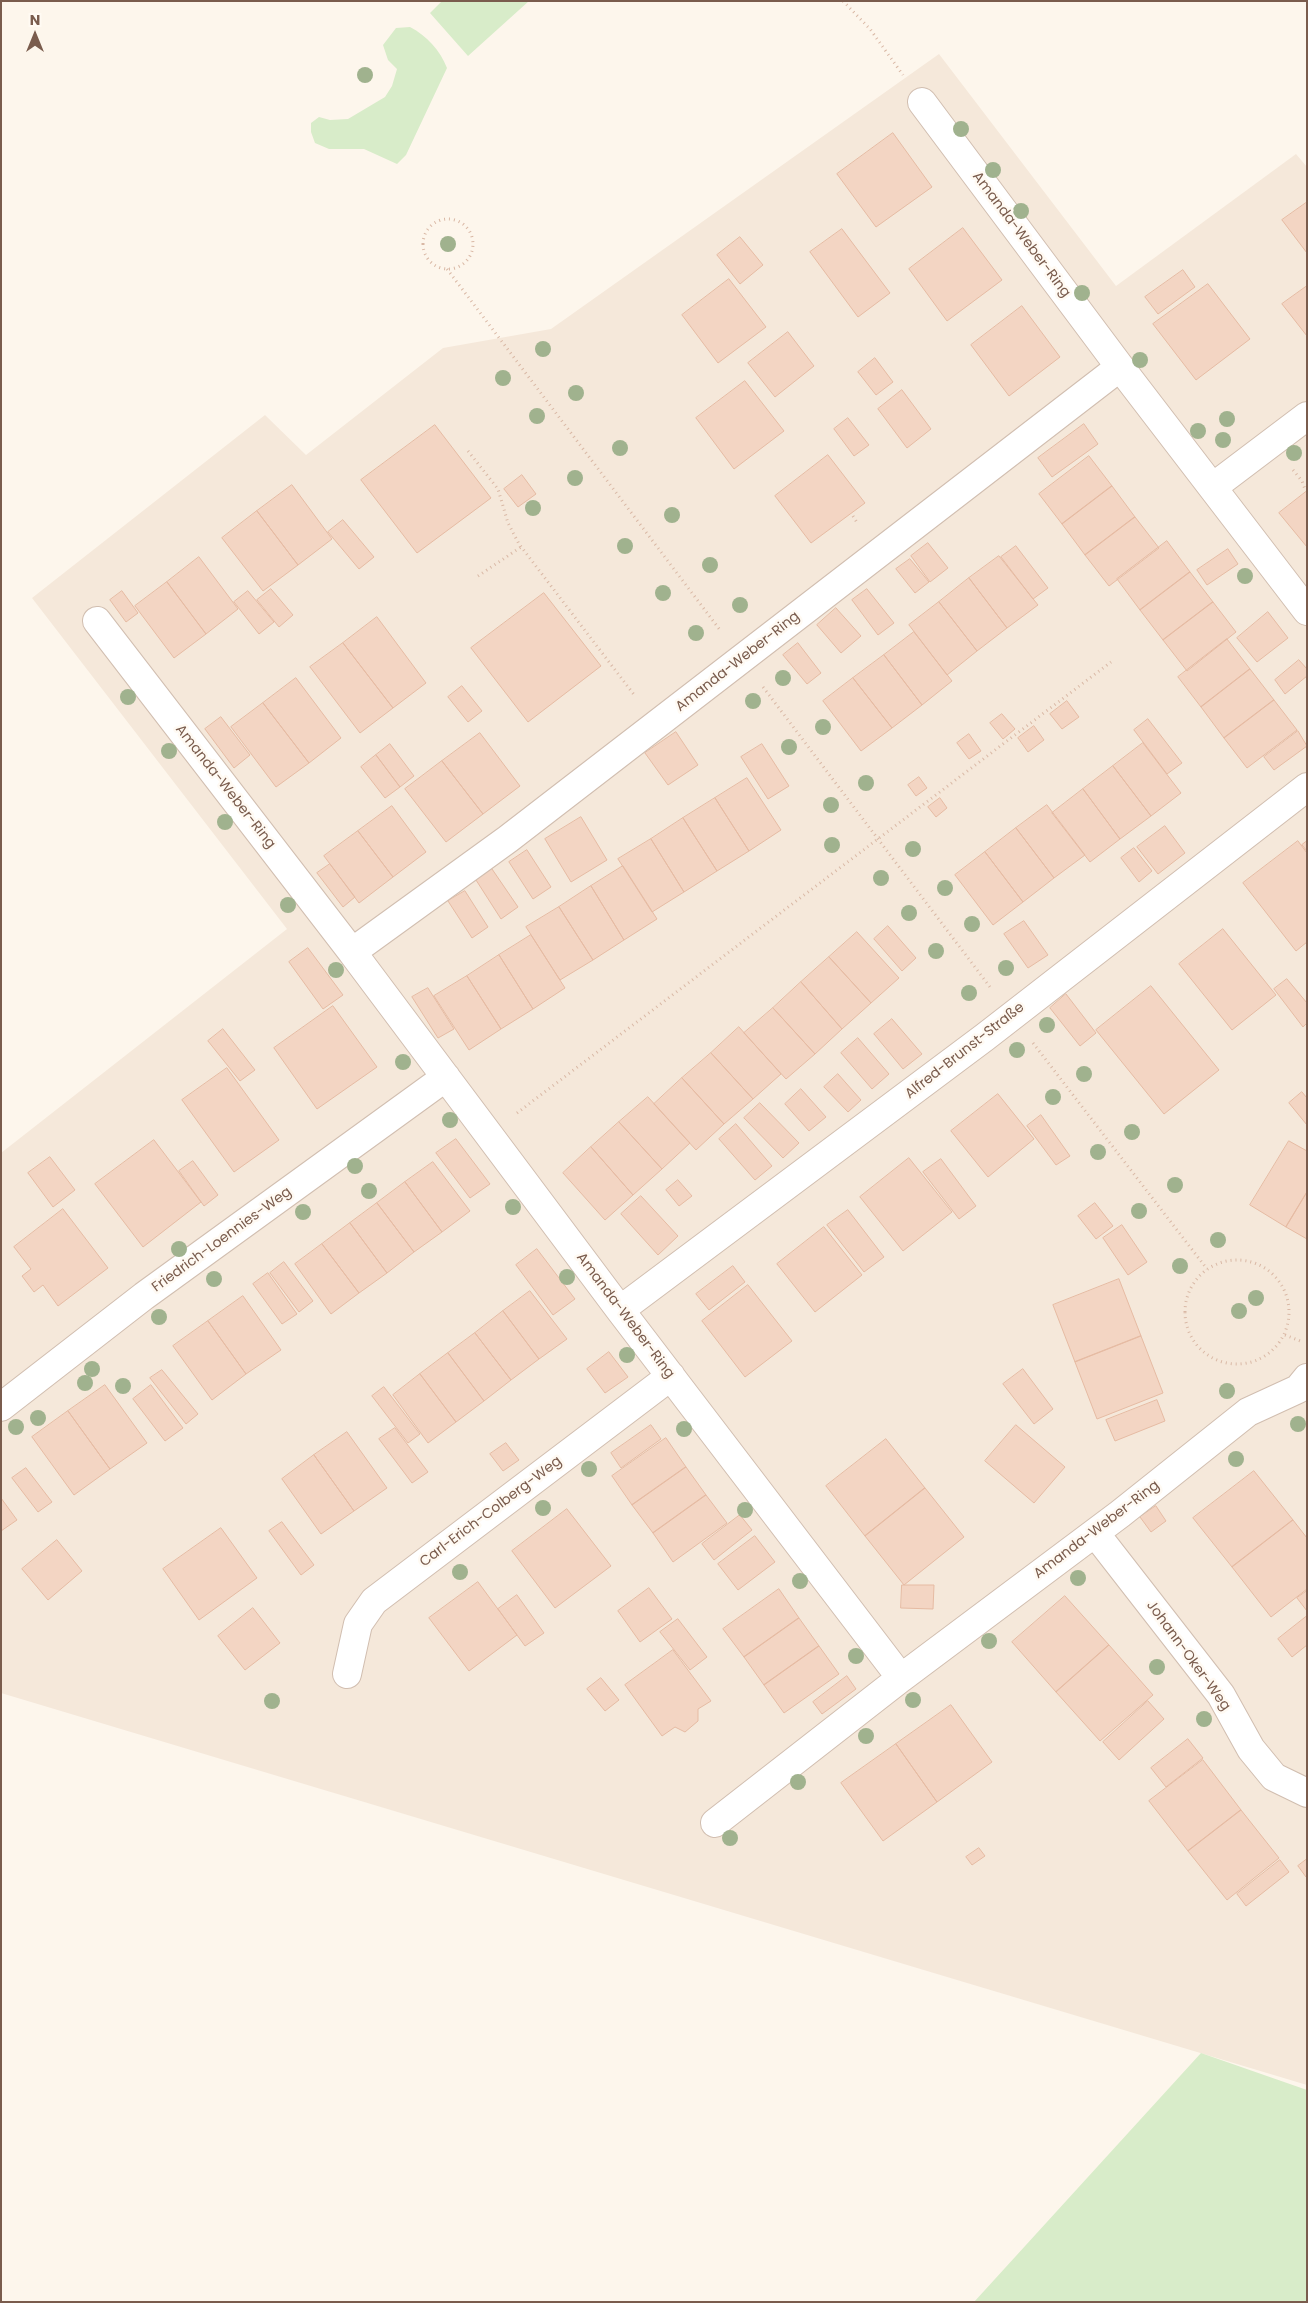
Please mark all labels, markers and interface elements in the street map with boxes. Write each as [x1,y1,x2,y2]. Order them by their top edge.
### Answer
north arrow [10,10,60,60]
text: N [30,10,40,30]
street label: Amanda-Weber-Ring [968,169,1074,301]
street label: Amanda-Weber-Ring [673,608,803,716]
street label: Amanda-Weber-Ring [171,722,279,852]
street label: Alfred-Brunst-Straße [902,999,1028,1103]
street label: Friedrich-Loennies-Weg [149,1184,295,1296]
street label: Amanda-Weber-Ring [572,1250,678,1382]
street label: Carl-Erich-Colberg-Weg [417,1453,565,1571]
street label: Amanda-Weber-Ring [1031,1477,1163,1583]
street label: Johann-Oker-Weg [1142,1598,1234,1714]

